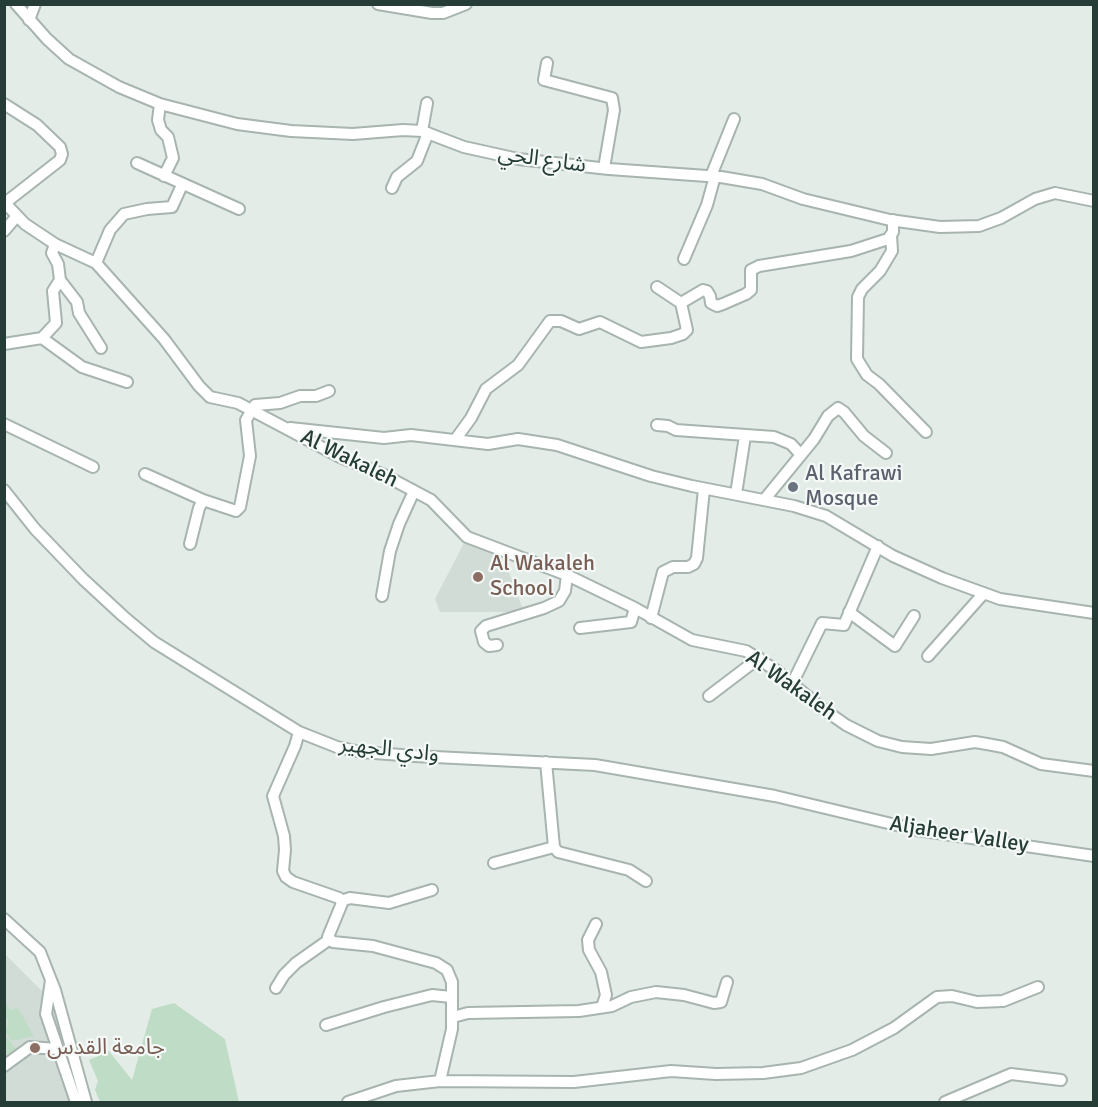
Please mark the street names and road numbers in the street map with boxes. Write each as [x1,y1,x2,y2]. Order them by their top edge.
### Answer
street label: شارع الحي [496,141,588,179]
street label: Al Wakaleh [296,424,402,494]
street label: Al Wakaleh [740,645,842,727]
street label: وادي الجهير [338,732,440,768]
street label: Aljaheer Valley [888,811,1030,859]

